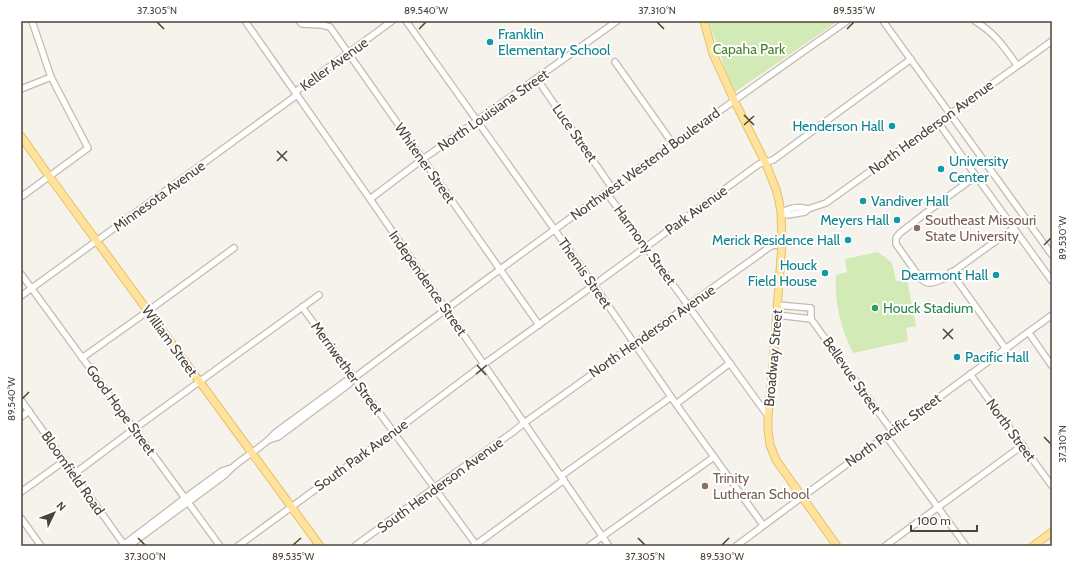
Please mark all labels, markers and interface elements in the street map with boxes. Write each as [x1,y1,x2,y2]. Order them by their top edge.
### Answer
text: 37.305°N [137,4,177,17]
text: 89.540°W [404,4,449,17]
text: 37.310°N [638,4,676,17]
text: 89.535°W [833,4,876,17]
place label: Franklin Elementary School [498,25,611,59]
street label: Keller Avenue [296,33,372,95]
marker: Franklin Elementary School [485,37,495,47]
park label: Capaha Park [713,40,786,58]
street label: North Louisiana Street [434,65,552,155]
street label: North Henderson Avenue [865,76,997,178]
street label: Luce Street [548,100,602,166]
street label: Northwest Westend Boulevard [567,104,723,224]
place label: Henderson Hall [792,117,885,135]
street label: Whitener Street [391,119,460,207]
marker: Henderson Hall [887,121,897,131]
place label: University Center [949,152,1009,186]
street label: Minnesota Avenue [109,157,209,235]
marker: University Center [936,164,946,174]
street label: Park Avenue [661,181,731,239]
place label: Vandiver Hall [871,192,950,210]
marker: Vandiver Hall [858,196,868,206]
street label: Harmony Street [610,201,680,289]
place label: Meyers Hall [820,211,890,229]
place label: Southeast Missouri State University [925,211,1036,245]
marker: Meyers Hall [892,215,902,225]
text: 89.530°W [1056,216,1069,260]
marker: Southeast Missouri State University [912,223,922,233]
street label: Independence Street [385,227,471,339]
place label: Merick Residence Hall [712,231,841,249]
street label: Themis Street [554,234,616,312]
marker: Merick Residence Hall [843,235,853,245]
place label: Houck Field House [748,256,818,290]
place label: Dearmont Hall [901,266,989,284]
marker: Houck Field House [820,268,830,278]
marker: Dearmont Hall [991,270,1001,280]
street label: North Henderson Avenue [585,281,719,381]
place label: Houck Stadium [883,299,973,317]
street label: William Street [138,302,202,380]
marker: Houck Stadium [870,303,880,313]
street label: Broadway Street [760,308,786,407]
street label: Merriwether Street [307,318,387,418]
street label: Bellevue Street [819,333,885,417]
place label: Pacific Hall [965,348,1030,366]
marker: Pacific Hall [952,352,962,362]
street label: Good Hope Street [82,361,160,459]
text: 89.540°W [5,376,18,421]
street label: North Pacific Street [842,389,945,471]
street label: North Street [982,395,1040,465]
street label: South Park Avenue [311,415,411,495]
text: 37.310°N [1056,425,1069,463]
street label: Bloomfield Road [37,428,109,518]
street label: South Henderson Avenue [373,433,507,537]
place label: Trinity Lutheran School [713,469,810,503]
marker: Trinity Lutheran School [700,481,710,491]
north arrow [34,493,74,533]
text: N [54,499,69,514]
scale bar [911,507,977,533]
text: 100 m [917,513,951,528]
text: 37.300°N [124,550,166,563]
text: 89.535°W [272,550,315,563]
text: 37.305°N [625,550,665,563]
text: 89.530°W [700,550,744,563]

